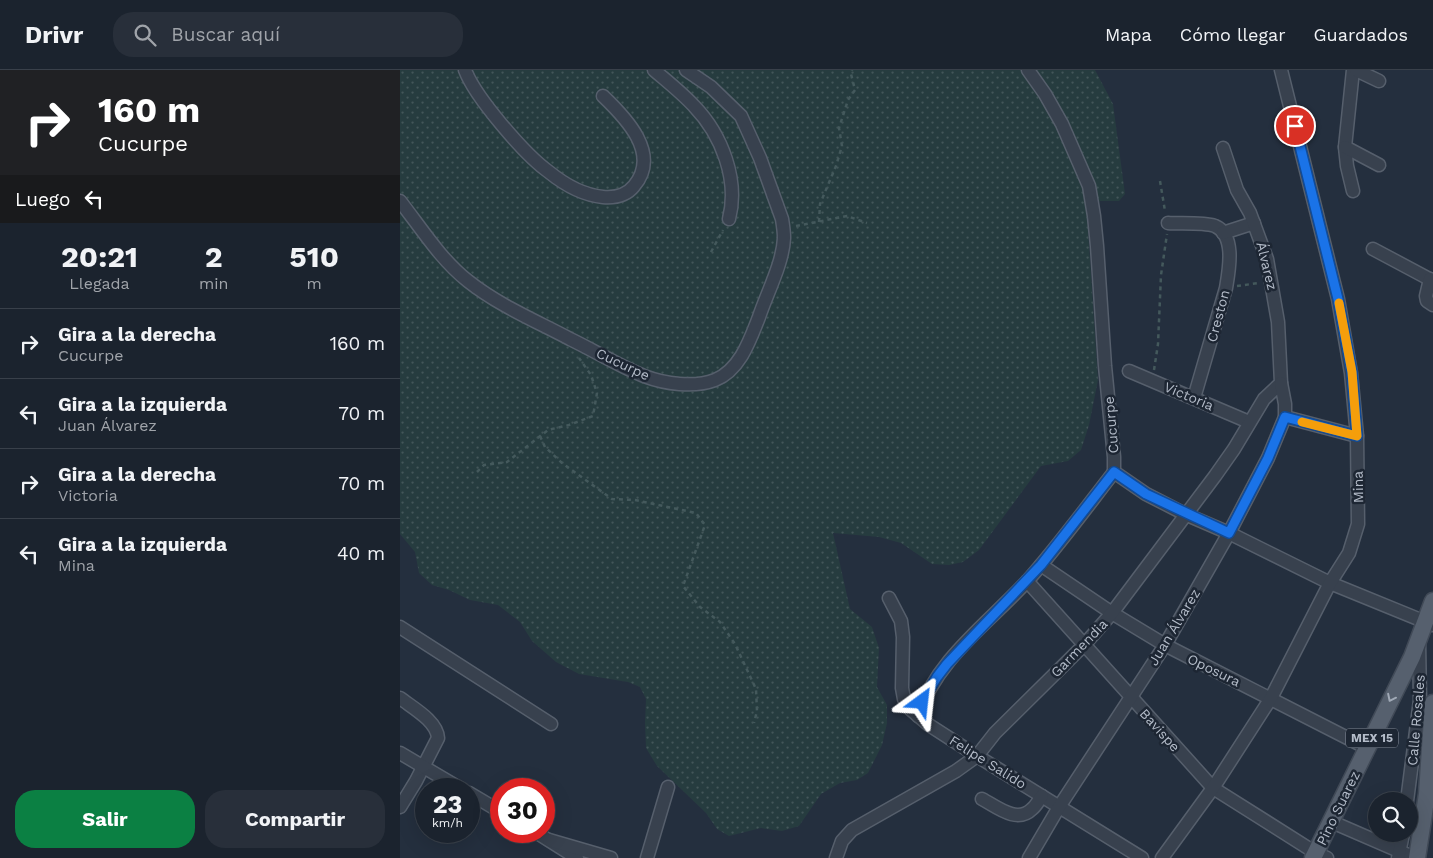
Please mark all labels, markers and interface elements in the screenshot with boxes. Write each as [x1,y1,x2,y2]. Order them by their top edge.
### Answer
search box [113,12,463,57]
text: Drivr [25,21,83,49]
icon: search [131,21,159,49]
text: Buscar aquí [171,23,280,46]
text: Mapa [1105,24,1152,45]
text: Cómo llegar [1180,24,1286,45]
text: Guardados [1314,24,1408,45]
text: 160 m [98,89,200,131]
icon: right [15,90,80,155]
pin [1274,105,1316,147]
icon: arrive [1281,112,1309,140]
text: Cucurpe [98,131,188,156]
icon: left [80,185,108,213]
text: Luego [15,188,70,211]
text: 20:21 [61,239,138,274]
text: 2 [205,239,223,274]
text: 510 [289,239,339,274]
street label: Álvarez [1253,240,1281,292]
text: Llegada [69,274,130,293]
text: min [199,274,228,293]
text: m [307,274,322,293]
street label: Creston [1203,288,1233,344]
text: Gira a la derecha [58,323,216,346]
icon: right [15,330,43,358]
text: 160 m [330,332,385,355]
street label: Cucurpe [594,345,652,383]
text: Cucurpe [58,346,123,365]
street label: Victoria [1162,378,1216,414]
text: Gira a la izquierda [58,393,227,416]
street label: Cucurpe [1101,396,1121,454]
icon: left [15,400,43,428]
text: 70 m [338,402,385,425]
text: Juan Álvarez [58,416,157,435]
text: Gira a la derecha [58,463,216,486]
icon: right [15,470,43,498]
street label: Mina [1350,471,1366,503]
text: 70 m [338,472,385,495]
text: Victoria [58,486,118,505]
text: Gira a la izquierda [58,533,227,556]
icon: left [15,540,43,568]
text: 40 m [337,542,385,565]
text: Mina [58,556,95,575]
street label: Juan Álvarez [1145,586,1203,668]
street label: Garmendia [1047,616,1111,680]
street label: Oposura [1185,650,1243,690]
street label: Calle Rosales [1404,674,1428,766]
position arrow [895,675,947,727]
one-way arrow [1387,692,1397,701]
street label: Bavispe [1137,705,1183,755]
road number: MEX 15 [1346,728,1398,748]
street label: Felipe Salido [947,732,1029,792]
street label: Pino Suarez [1313,768,1363,848]
speed limit sign: 30 [490,778,555,843]
button: Salir [15,790,195,848]
button: Compartir [205,790,385,848]
text: 23 [433,790,462,819]
map controls [1368,792,1418,842]
button: search [1368,792,1418,842]
text: km/h [432,816,463,830]

